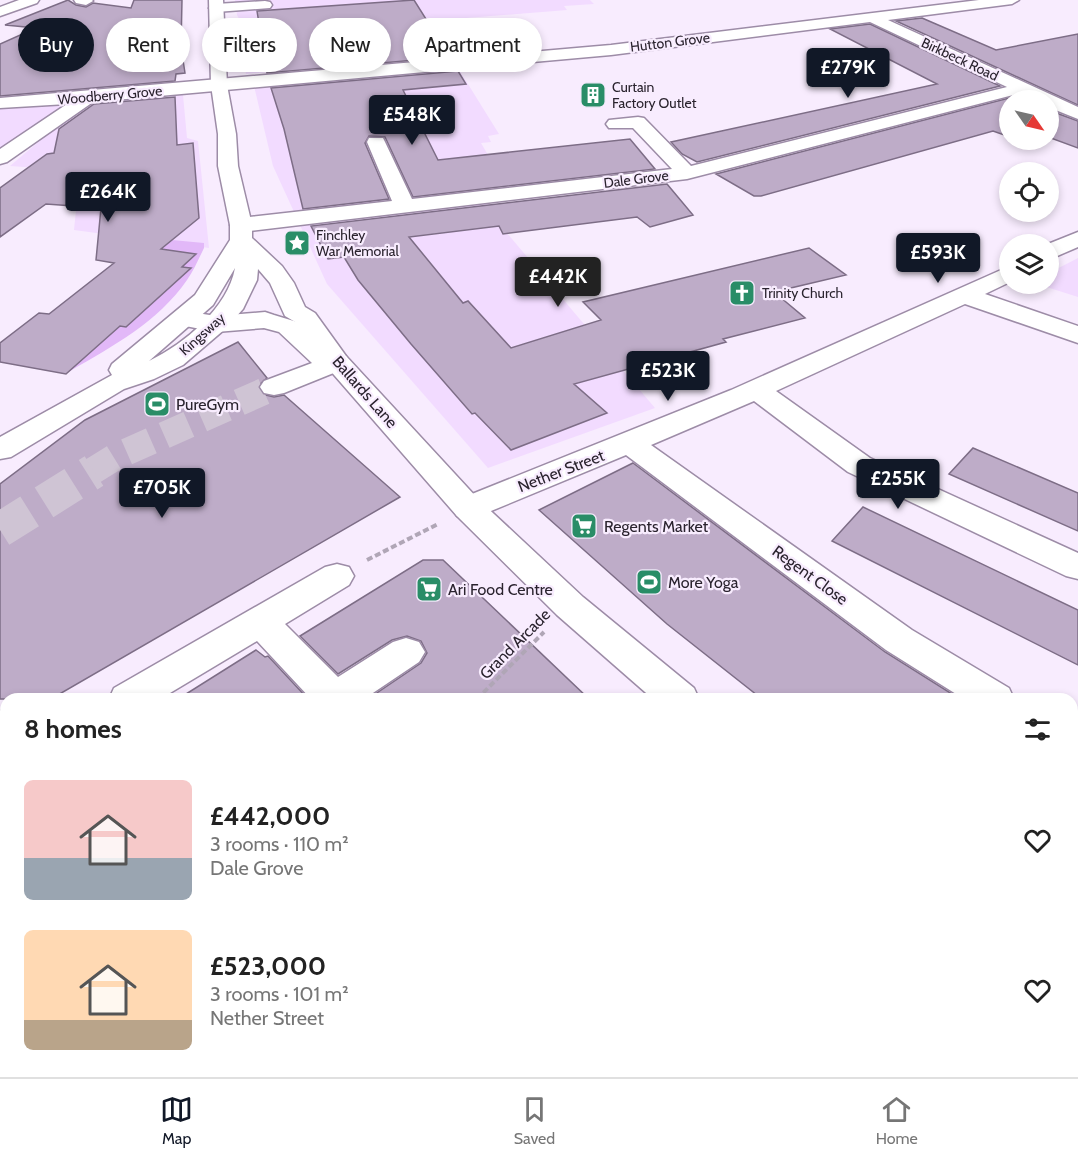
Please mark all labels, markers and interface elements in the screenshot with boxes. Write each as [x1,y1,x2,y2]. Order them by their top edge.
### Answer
chip: Buy [18,18,94,72]
chip: Rent [106,18,190,72]
chip: Filters [202,18,297,72]
chip: New [309,18,391,72]
chip: Apartment [403,18,542,72]
street label: Hutton Grove [629,28,711,56]
street label: Birkbeck Road [919,33,1001,85]
pin: £279K [806,48,890,99]
text: £279K [821,55,875,79]
place label: Curtain Factory Outlet [612,78,697,112]
building icon: Curtain Factory Outlet [578,80,608,110]
street label: Woodberry Grove [57,81,163,109]
north arrow [999,90,1059,150]
map controls [999,90,1059,294]
pin: £548K [370,95,454,146]
text: £548K [383,102,441,126]
button: locate [999,162,1059,222]
street label: Dale Grove [602,166,670,192]
pin: £264K [66,172,150,223]
text: £264K [79,179,137,203]
place label: Finchley War Memorial [316,226,399,260]
place icon: Finchley War Memorial [282,228,312,258]
pin: £593K [896,233,980,284]
button: layers [999,234,1059,294]
text: £593K [910,240,966,264]
pin: £442K [516,257,600,308]
text: £442K [529,264,587,288]
church icon: Trinity Church [727,278,757,308]
place label: Trinity Church [762,284,843,302]
street label: Kingsway [175,309,229,359]
pin: £523K [626,351,710,402]
street label: Ballards Lane [329,352,401,432]
text: £523K [640,358,696,382]
sports icon: PureGym [142,389,172,419]
place label: PureGym [176,395,239,414]
street label: Nether Street [515,446,608,496]
pin: £255K [856,459,940,510]
text: £255K [871,466,926,490]
pin: £705K [120,468,204,519]
text: £705K [133,475,191,499]
supermarket icon: Regents Market [569,511,599,541]
place label: Regents Market [604,517,709,536]
street label: Regent Close [769,541,851,609]
sports icon: More Yoga [634,567,664,597]
place label: More Yoga [668,573,739,592]
supermarket icon: Ari Food Centre [414,574,444,604]
place label: Ari Food Centre [448,580,553,599]
street label: Grand Arcade [476,605,554,683]
text: 8 homes [24,713,122,745]
icon: filters [1021,713,1054,746]
text: £442,000 [210,800,330,832]
icon: home [72,804,144,876]
icon: heart [1021,824,1054,857]
text: 3 rooms · 110 m² [210,832,349,856]
text: Dale Grove [210,856,303,880]
text: £523,000 [210,950,326,982]
icon: home [72,954,144,1026]
icon: heart [1021,974,1054,1007]
text: 3 rooms · 101 m² [210,982,349,1006]
text: Nether Street [210,1006,324,1030]
tab: Map [160,1093,193,1148]
tab: Saved [514,1093,555,1148]
tab: Home [876,1093,918,1148]

